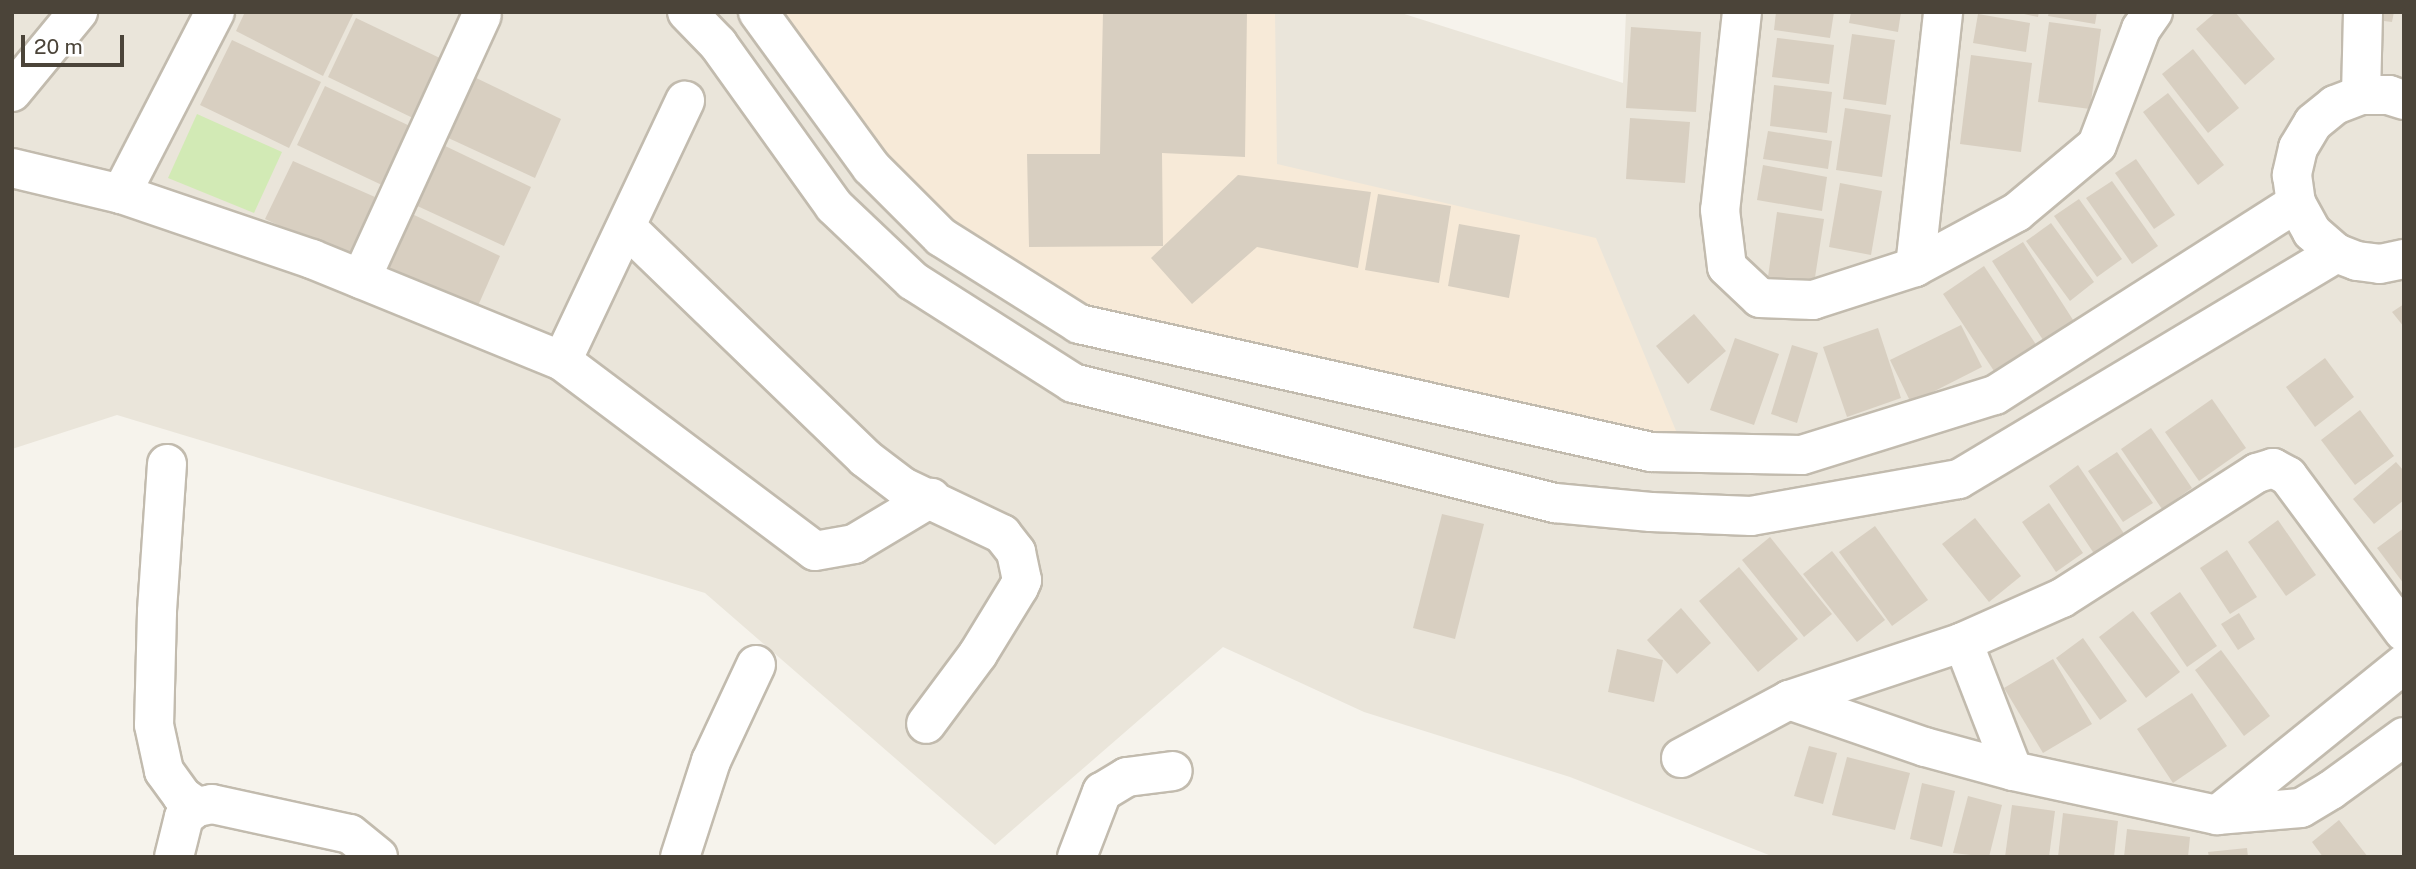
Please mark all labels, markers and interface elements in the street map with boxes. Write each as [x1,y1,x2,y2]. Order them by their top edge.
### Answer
scale bar [24,21,128,65]
text: 20 m [34,34,83,59]

